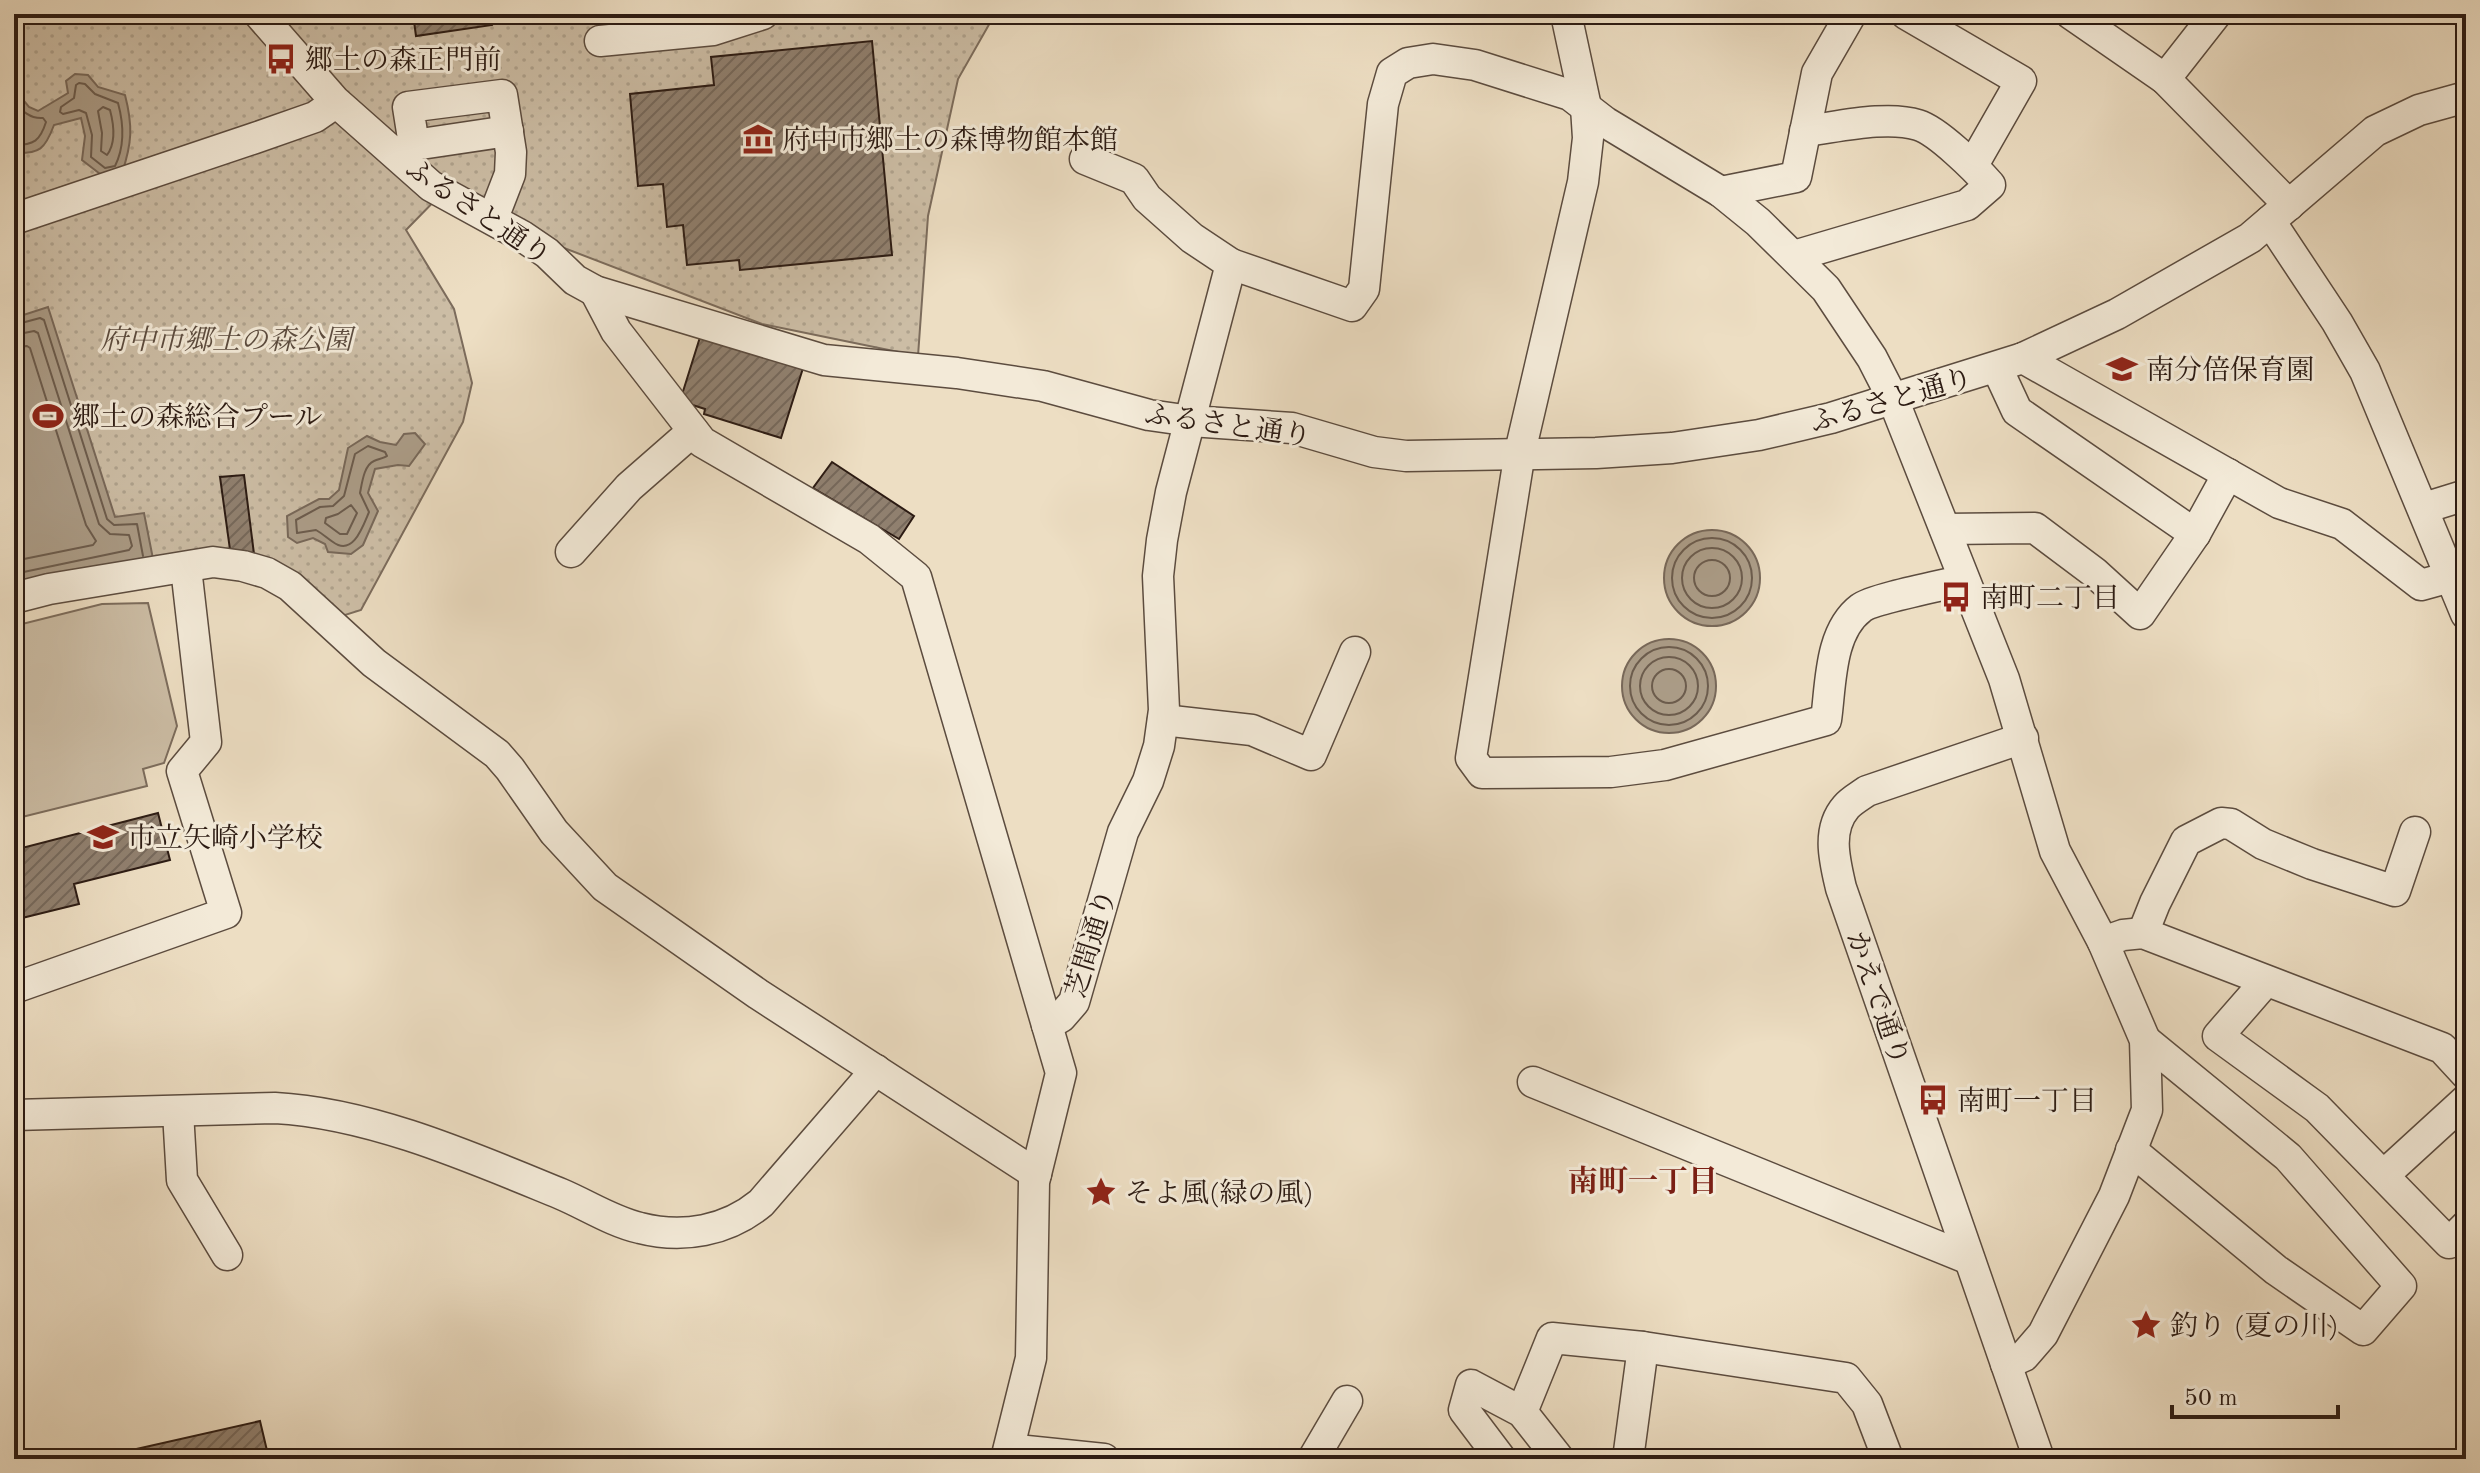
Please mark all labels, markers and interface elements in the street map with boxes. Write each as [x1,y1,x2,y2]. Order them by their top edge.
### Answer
bus stop icon: 郷土の森正門前 [264,42,298,76]
place label: 郷土の森正門前 [305,45,501,76]
museum icon: 府中市郷土の森博物館本館 [741,122,775,156]
place label: 府中市郷土の森博物館本館 [782,125,1118,156]
street label: ふるさと通り [400,152,556,272]
park label: 府中市郷土の森公園 [100,325,356,356]
school or university icon: 南分倍保育園 [2105,352,2139,386]
place label: 南分倍保育園 [2146,355,2314,386]
street label: ふるさと通り [1806,362,1976,438]
street label: ふるさと通り [1142,398,1313,453]
sports icon: 郷土の森総合プール [31,399,65,433]
place label: 郷土の森総合プール [72,402,323,433]
bus stop icon: 南町二丁目 [1939,580,1973,614]
place label: 南町二丁目 [1980,583,2120,614]
school or university icon: 市立矢崎小学校 [86,820,120,854]
place label: 市立矢崎小学校 [127,823,323,854]
street label: 芝間通り [1060,885,1123,1002]
street label: かえで通り [1840,927,1915,1070]
bus stop icon: 南町一丁目 [1916,1083,1950,1117]
place label: 南町一丁目 [1957,1086,2097,1117]
district label: 南町一丁目 [1568,1165,1718,1198]
place icon: そよ風(緑の風) [1084,1175,1118,1209]
place label: そよ風(緑の風) [1125,1178,1314,1209]
place icon: 釣り (夏の川) [2129,1308,2163,1342]
place label: 釣り (夏の川) [2170,1311,2339,1342]
scale bar [2172,1369,2338,1419]
text: 50 m [2184,1387,2238,1411]

